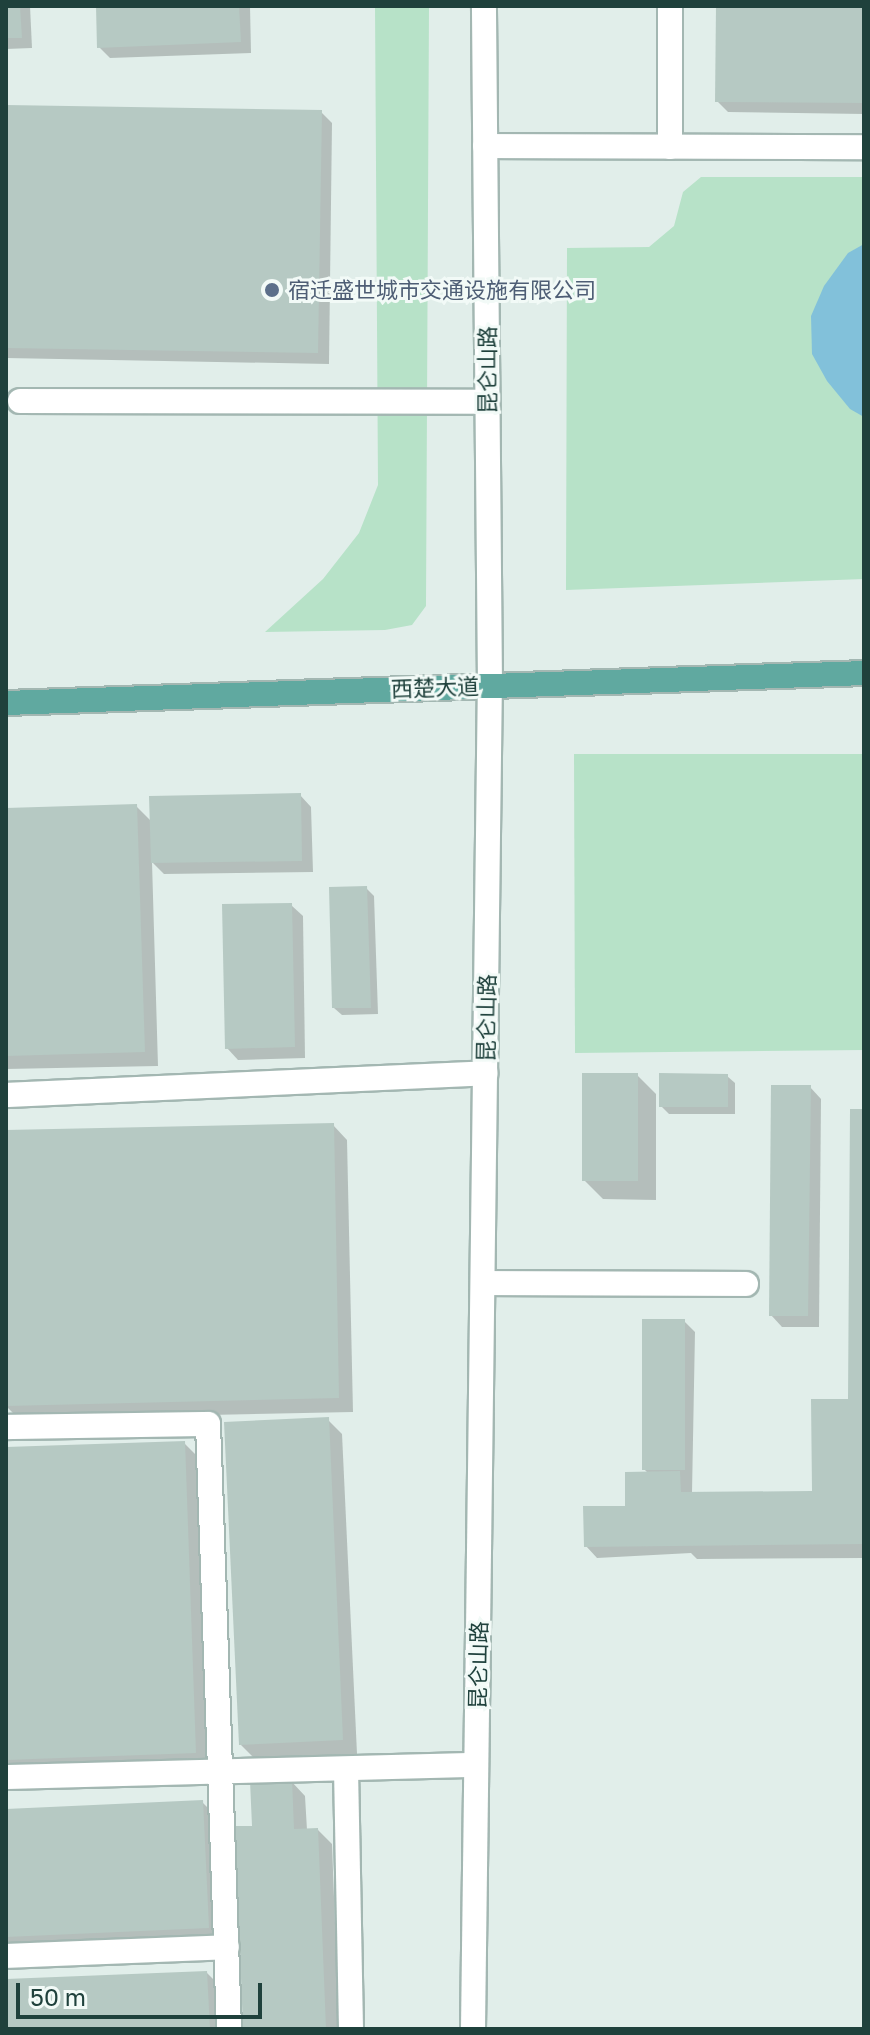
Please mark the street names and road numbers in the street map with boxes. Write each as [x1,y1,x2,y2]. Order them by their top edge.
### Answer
street label: 昆仑山路 [474,326,500,414]
street label: 西楚大道 [391,672,479,702]
street label: 昆仑山路 [472,974,500,1062]
street label: 昆仑山路 [464,1621,492,1709]

